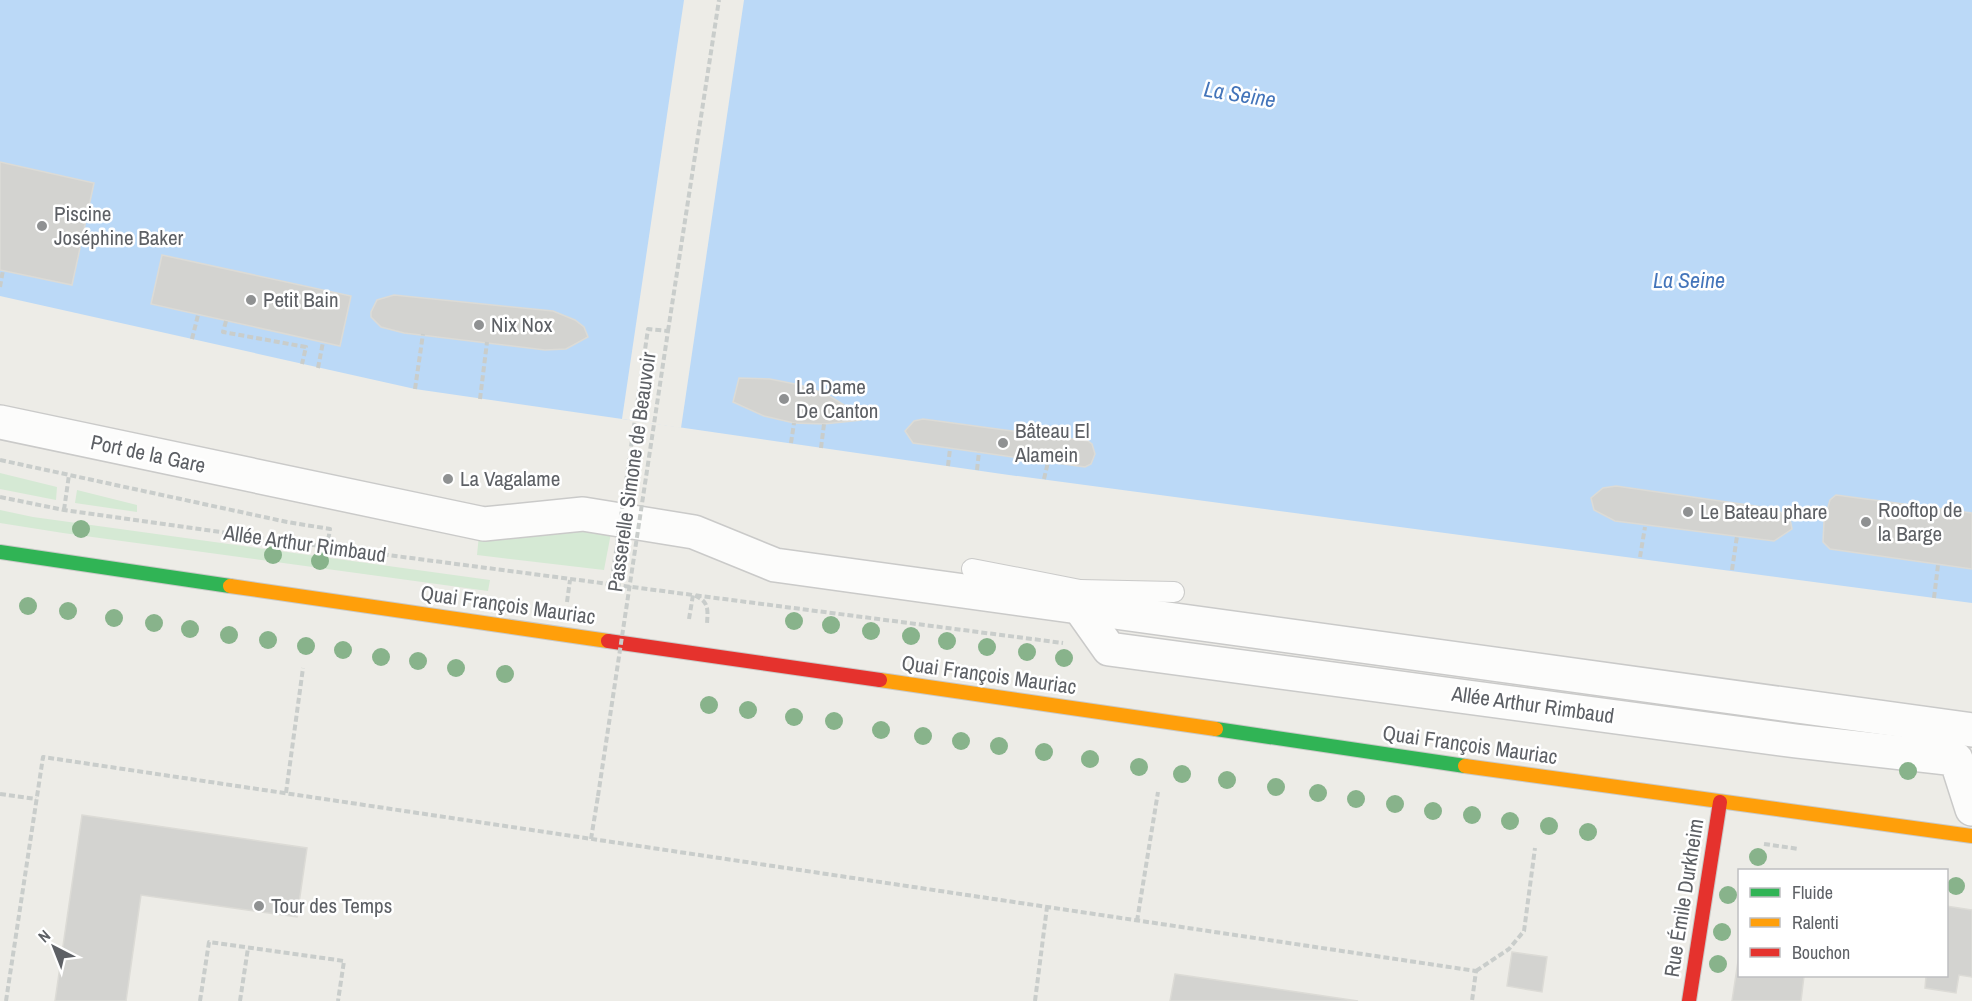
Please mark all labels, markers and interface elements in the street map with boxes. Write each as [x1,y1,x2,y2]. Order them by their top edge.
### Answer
water label: La Seine [1202,74,1278,114]
place label: Piscine Joséphine Baker [54,199,184,252]
marker: Piscine Joséphine Baker [35,219,49,233]
water label: La Seine [1653,265,1725,295]
place label: Petit Bain [263,285,339,314]
marker: Petit Bain [244,293,258,307]
place label: Nix Nox [491,310,553,339]
marker: Nix Nox [472,318,486,332]
street label: Passerelle Simone de Beauvoir [600,350,663,594]
place label: La Dame De Canton [796,372,878,425]
marker: La Dame De Canton [777,392,791,406]
place label: Bâteau El Alamein [1014,416,1090,469]
street label: Port de la Gare [88,427,208,480]
marker: Bâteau El Alamein [996,436,1010,450]
place label: La Vagalame [460,464,560,493]
marker: La Vagalame [441,472,455,486]
place label: Rooftop de la Barge [1878,495,1962,548]
place label: Le Bateau phare [1700,497,1827,526]
marker: Le Bateau phare [1681,505,1695,519]
marker: Rooftop de la Barge [1859,515,1873,529]
street label: Allée Arthur Rimbaud [221,518,388,569]
street label: Quai François Mauriac [419,578,597,631]
street label: Quai François Mauriac [900,648,1078,701]
street label: Allée Arthur Rimbaud [1449,679,1616,730]
street label: Quai François Mauriac [1381,718,1559,771]
street label: Rue Émile Durkheim [1657,817,1710,979]
legend [1738,869,1948,977]
text: Fluide [1792,880,1833,905]
place label: Tour des Temps [271,891,392,920]
marker: Tour des Temps [252,899,266,913]
text: Ralenti [1792,910,1839,935]
north arrow [24,917,84,977]
text: N [33,925,55,947]
text: Bouchon [1792,940,1850,965]

